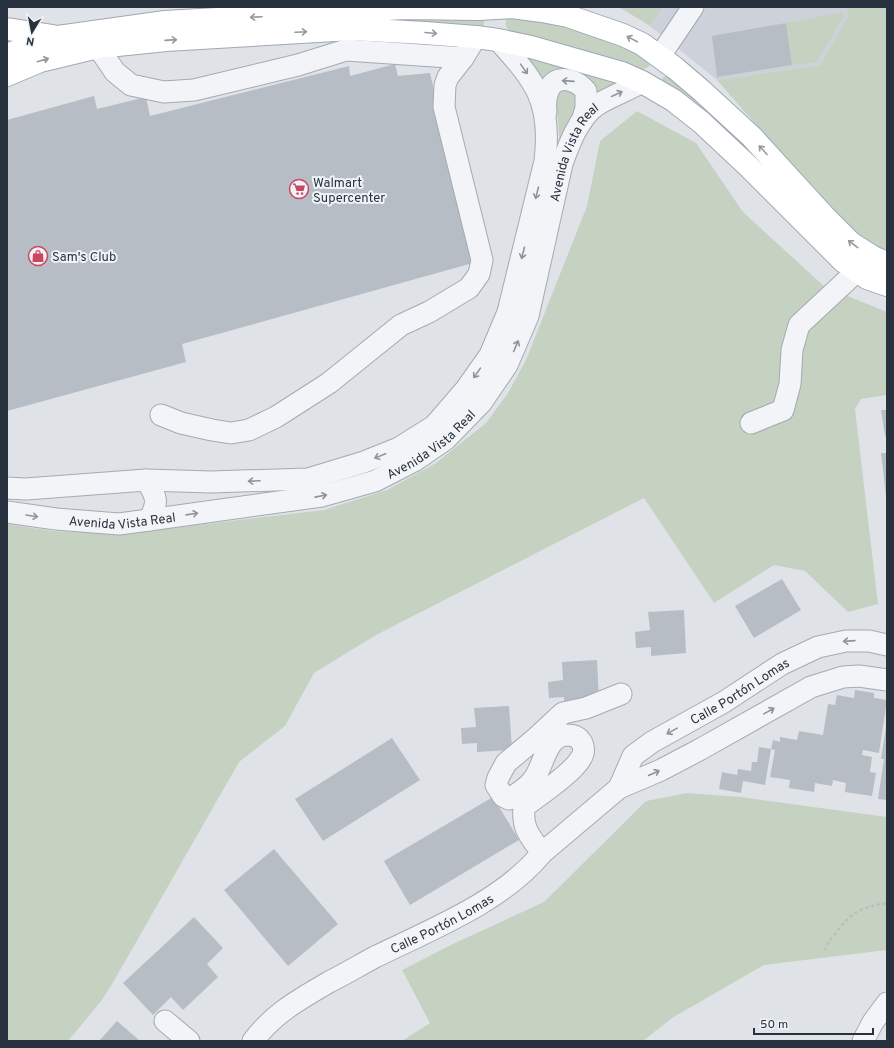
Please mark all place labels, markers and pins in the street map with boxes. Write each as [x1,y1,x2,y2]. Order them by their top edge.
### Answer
place label: Walmart Supercenter [313,176,385,207]
supermarket icon: Walmart Supercenter [288,178,310,200]
shop icon: Sam's Club [27,245,49,267]
place label: Sam's Club [52,250,116,266]

